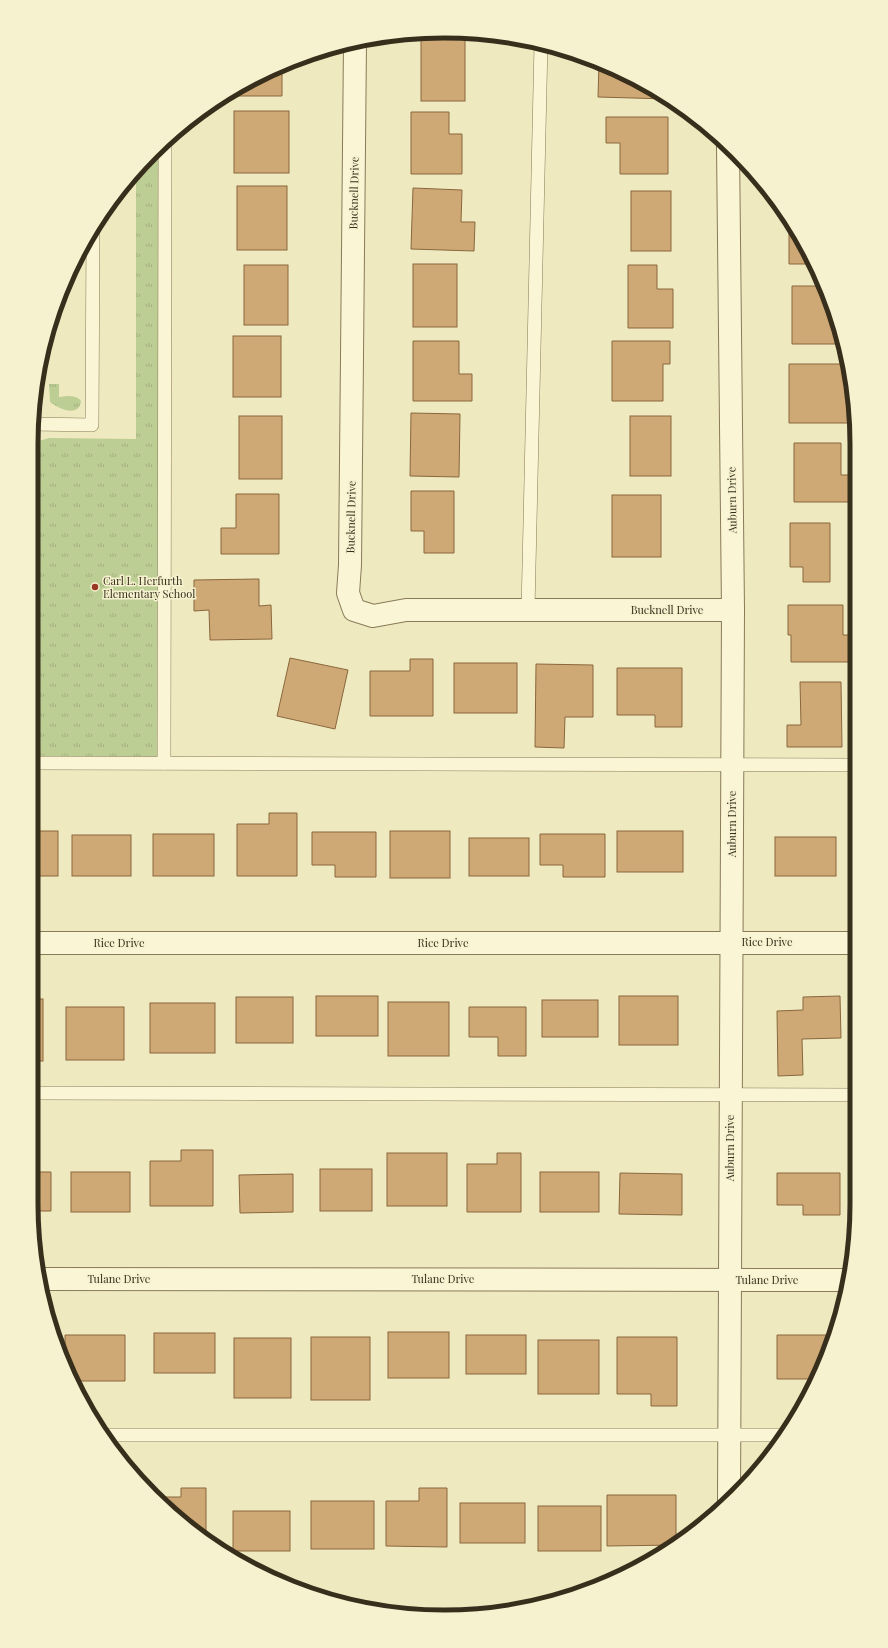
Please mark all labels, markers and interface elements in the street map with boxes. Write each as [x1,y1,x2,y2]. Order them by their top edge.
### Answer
street label: Bucknell Drive [345,156,362,229]
street label: Auburn Drive [723,466,740,534]
street label: Bucknell Drive [342,480,359,553]
place label: Carl L. Herfurth Elementary School [103,573,195,601]
marker: Carl L. Herfurth Elementary School [90,582,100,592]
street label: Bucknell Drive [631,602,704,617]
street label: Auburn Drive [724,790,739,858]
street label: Rice Drive [742,934,793,949]
street label: Rice Drive [94,935,145,950]
street label: Rice Drive [418,935,469,950]
street label: Auburn Drive [722,1114,737,1182]
street label: Tulane Drive [88,1271,151,1286]
street label: Tulane Drive [412,1271,475,1286]
street label: Tulane Drive [736,1272,799,1287]

